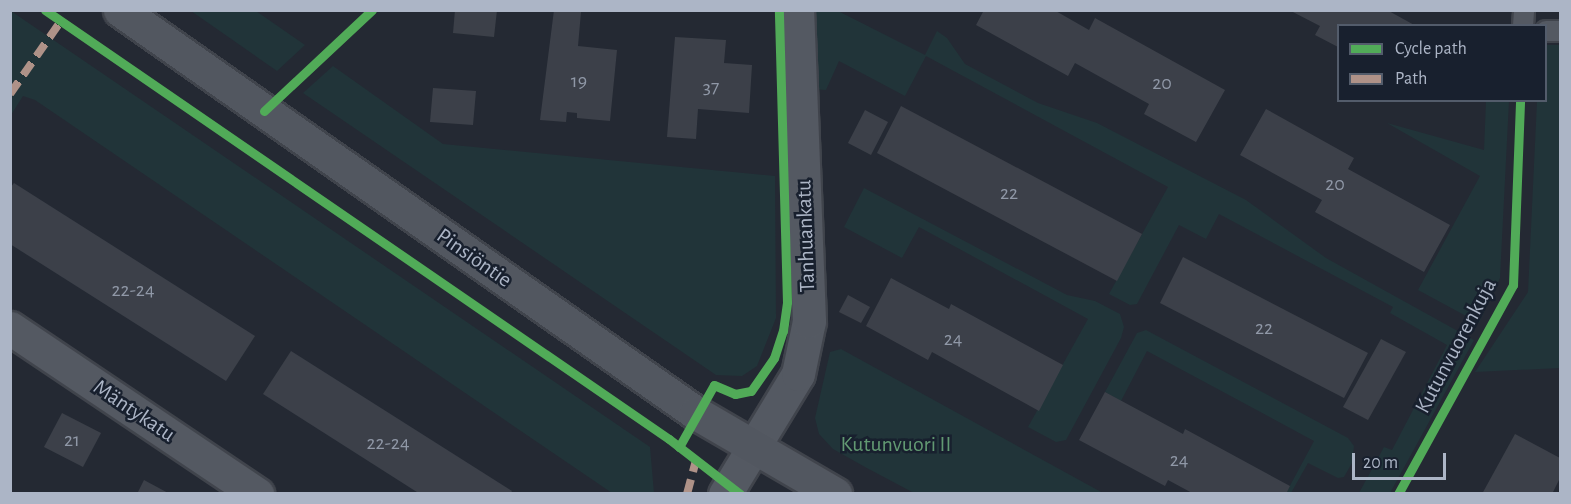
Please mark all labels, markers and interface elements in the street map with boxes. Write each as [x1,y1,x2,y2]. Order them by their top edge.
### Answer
legend [1337,24,1547,102]
text: Cycle path [1395,40,1467,58]
house number: 19 [571,69,587,93]
text: Path [1395,70,1427,88]
house number: 20 [1152,71,1172,95]
house number: 37 [703,75,719,99]
house number: 20 [1325,172,1345,196]
street label: Tanhuankatu [791,179,821,293]
house number: 22 [1000,181,1018,205]
street label: Pinsiöntie [431,223,517,293]
street label: Kutunvuorenkuja [1409,274,1503,418]
house number: 22-24 [111,278,155,302]
house number: 22 [1255,316,1273,340]
house number: 24 [944,327,962,351]
street label: Mäntykatu [88,374,180,448]
house number: 21 [64,428,80,452]
house number: 22-24 [366,431,410,455]
park label: Kutunvuori II [841,432,951,458]
scale bar [1355,441,1450,479]
house number: 24 [1170,448,1188,472]
text: 20 m [1363,454,1398,472]

